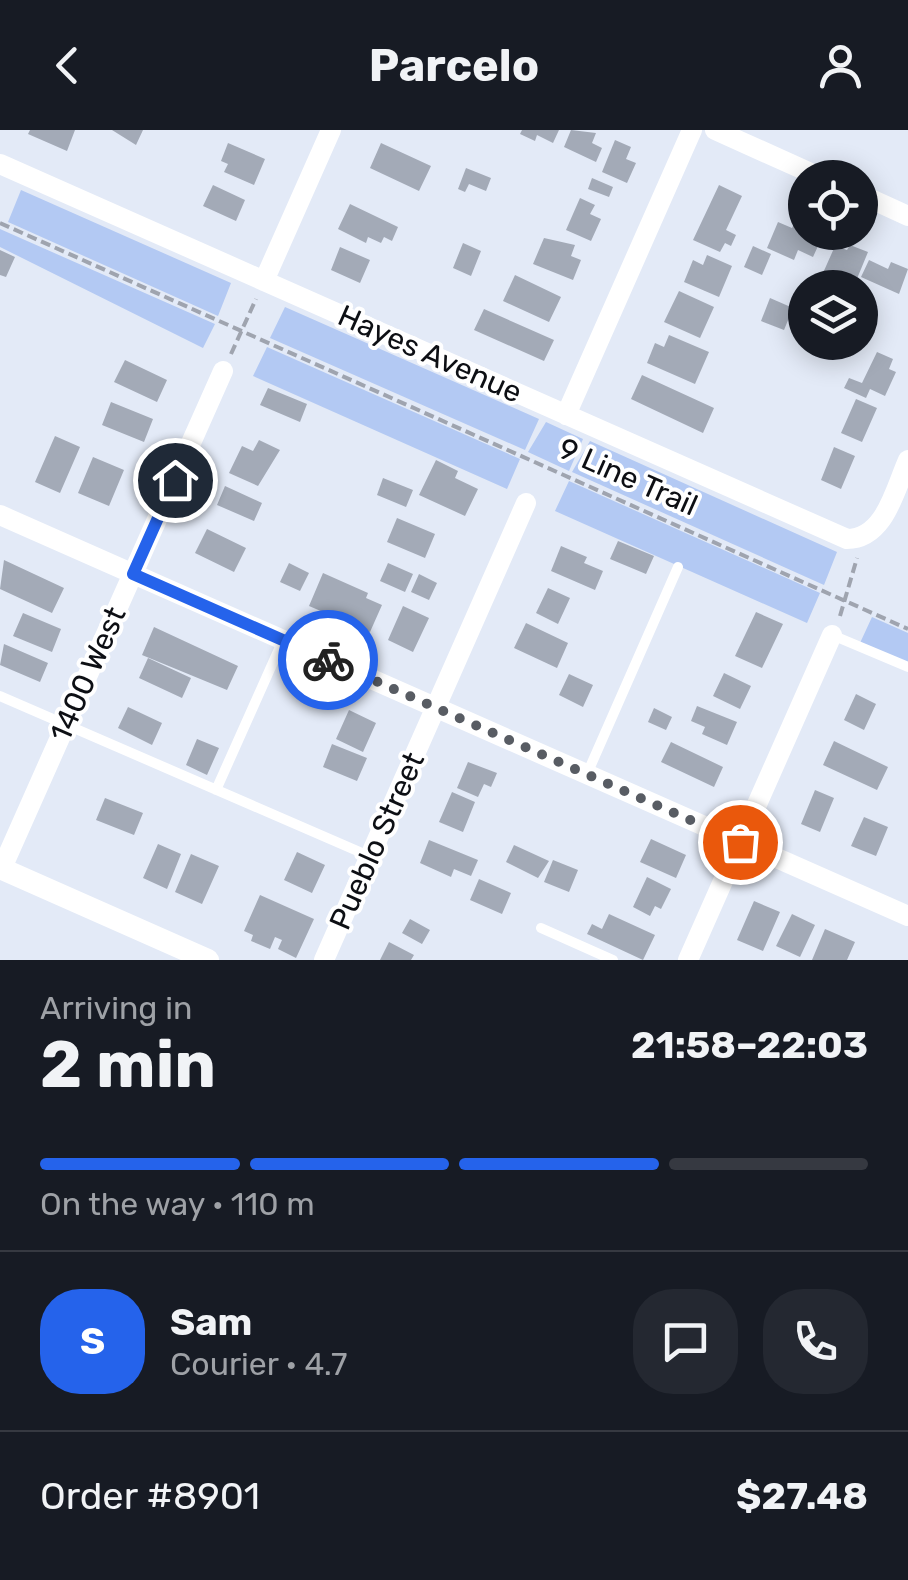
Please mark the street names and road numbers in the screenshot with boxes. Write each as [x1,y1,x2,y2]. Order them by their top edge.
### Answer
street label: Hayes Avenue [333,297,527,411]
street label: 9 Line Trail [553,430,703,524]
street label: 1400 West [42,601,134,747]
street label: Pueblo Street [322,746,432,935]

